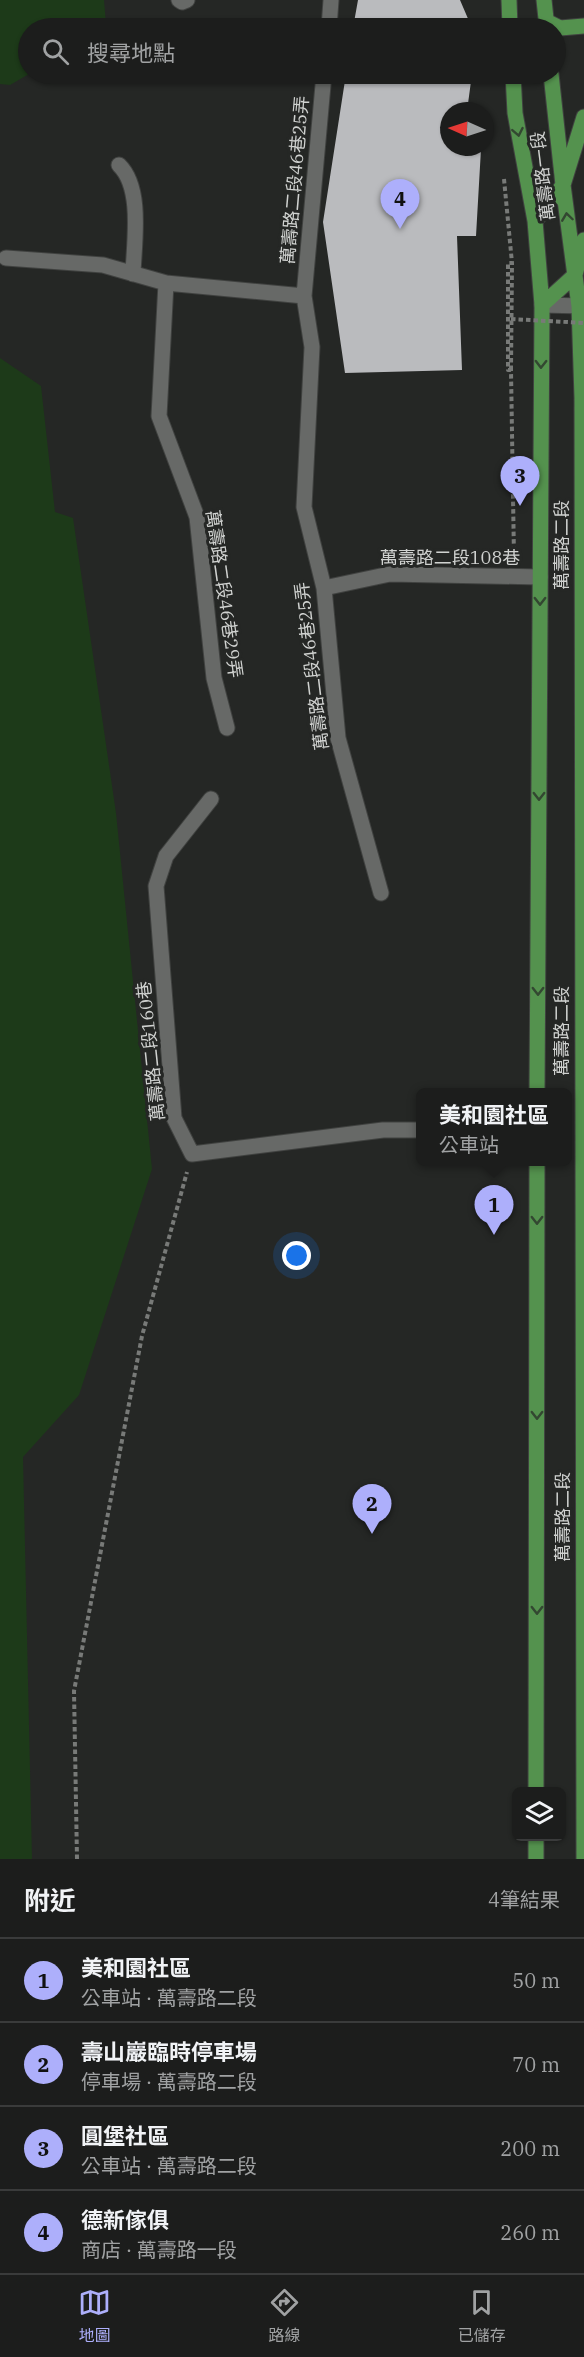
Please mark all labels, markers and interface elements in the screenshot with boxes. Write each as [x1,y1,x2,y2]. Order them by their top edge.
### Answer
search box [18,18,566,84]
icon: search [39,35,72,68]
text: 搜尋地點 [87,38,175,67]
street label: 萬壽路二段46巷25弄 [276,95,313,265]
north arrow [440,102,494,156]
one-way arrow [511,126,524,136]
street label: 萬壽路一段 [526,130,559,222]
pin: 4 [380,180,420,229]
one-way arrow [562,212,574,221]
one-way arrow [535,359,547,368]
pin: 3 [500,456,540,506]
street label: 萬壽路二段 [550,500,573,590]
street label: 萬壽路二段46巷29弄 [201,509,248,679]
street label: 萬壽路二段108巷 [380,546,520,569]
street label: 萬壽路二段46巷25弄 [290,581,333,751]
one-way arrow [534,596,546,605]
one-way arrow [533,791,545,800]
street label: 萬壽路二段160巷 [132,980,169,1122]
one-way arrow [532,986,544,995]
street label: 萬壽路二段 [550,986,573,1076]
popup [416,1088,572,1166]
text: 美和園社區 [439,1100,549,1129]
text: 公車站 [439,1131,499,1158]
pin: 1 [474,1186,514,1235]
one-way arrow [531,1215,543,1224]
your location [282,1241,311,1270]
one-way arrow [531,1410,543,1419]
street label: 萬壽路二段 [551,1472,574,1562]
pin: 2 [352,1484,392,1534]
one-way arrow [531,1605,543,1614]
map controls [512,1787,566,1841]
button: layers [512,1787,566,1841]
text: 附近 [24,1883,76,1917]
text: 4筆結果 [488,1886,560,1913]
text: 美和園社區 [81,1953,191,1982]
text: 1 [38,1967,50,1994]
text: 50 m [512,1967,560,1994]
text: 公車站 · 萬壽路二段 [81,1984,257,2011]
text: 壽山巖臨時停車場 [81,2037,257,2066]
text: 2 [38,2051,50,2078]
text: 70 m [512,2051,560,2078]
text: 停車場 · 萬壽路二段 [81,2068,257,2095]
text: 圓堡社區 [81,2121,169,2150]
text: 3 [38,2135,50,2162]
text: 200 m [500,2135,560,2162]
text: 公車站 · 萬壽路二段 [81,2152,257,2179]
text: 德新傢俱 [81,2205,169,2234]
text: 4 [38,2219,50,2246]
text: 260 m [500,2219,560,2246]
text: 商店 · 萬壽路一段 [81,2236,237,2263]
tab: 地圖 [78,2286,111,2346]
tab: 路線 [268,2286,301,2346]
tab: 已儲存 [458,2286,506,2346]

